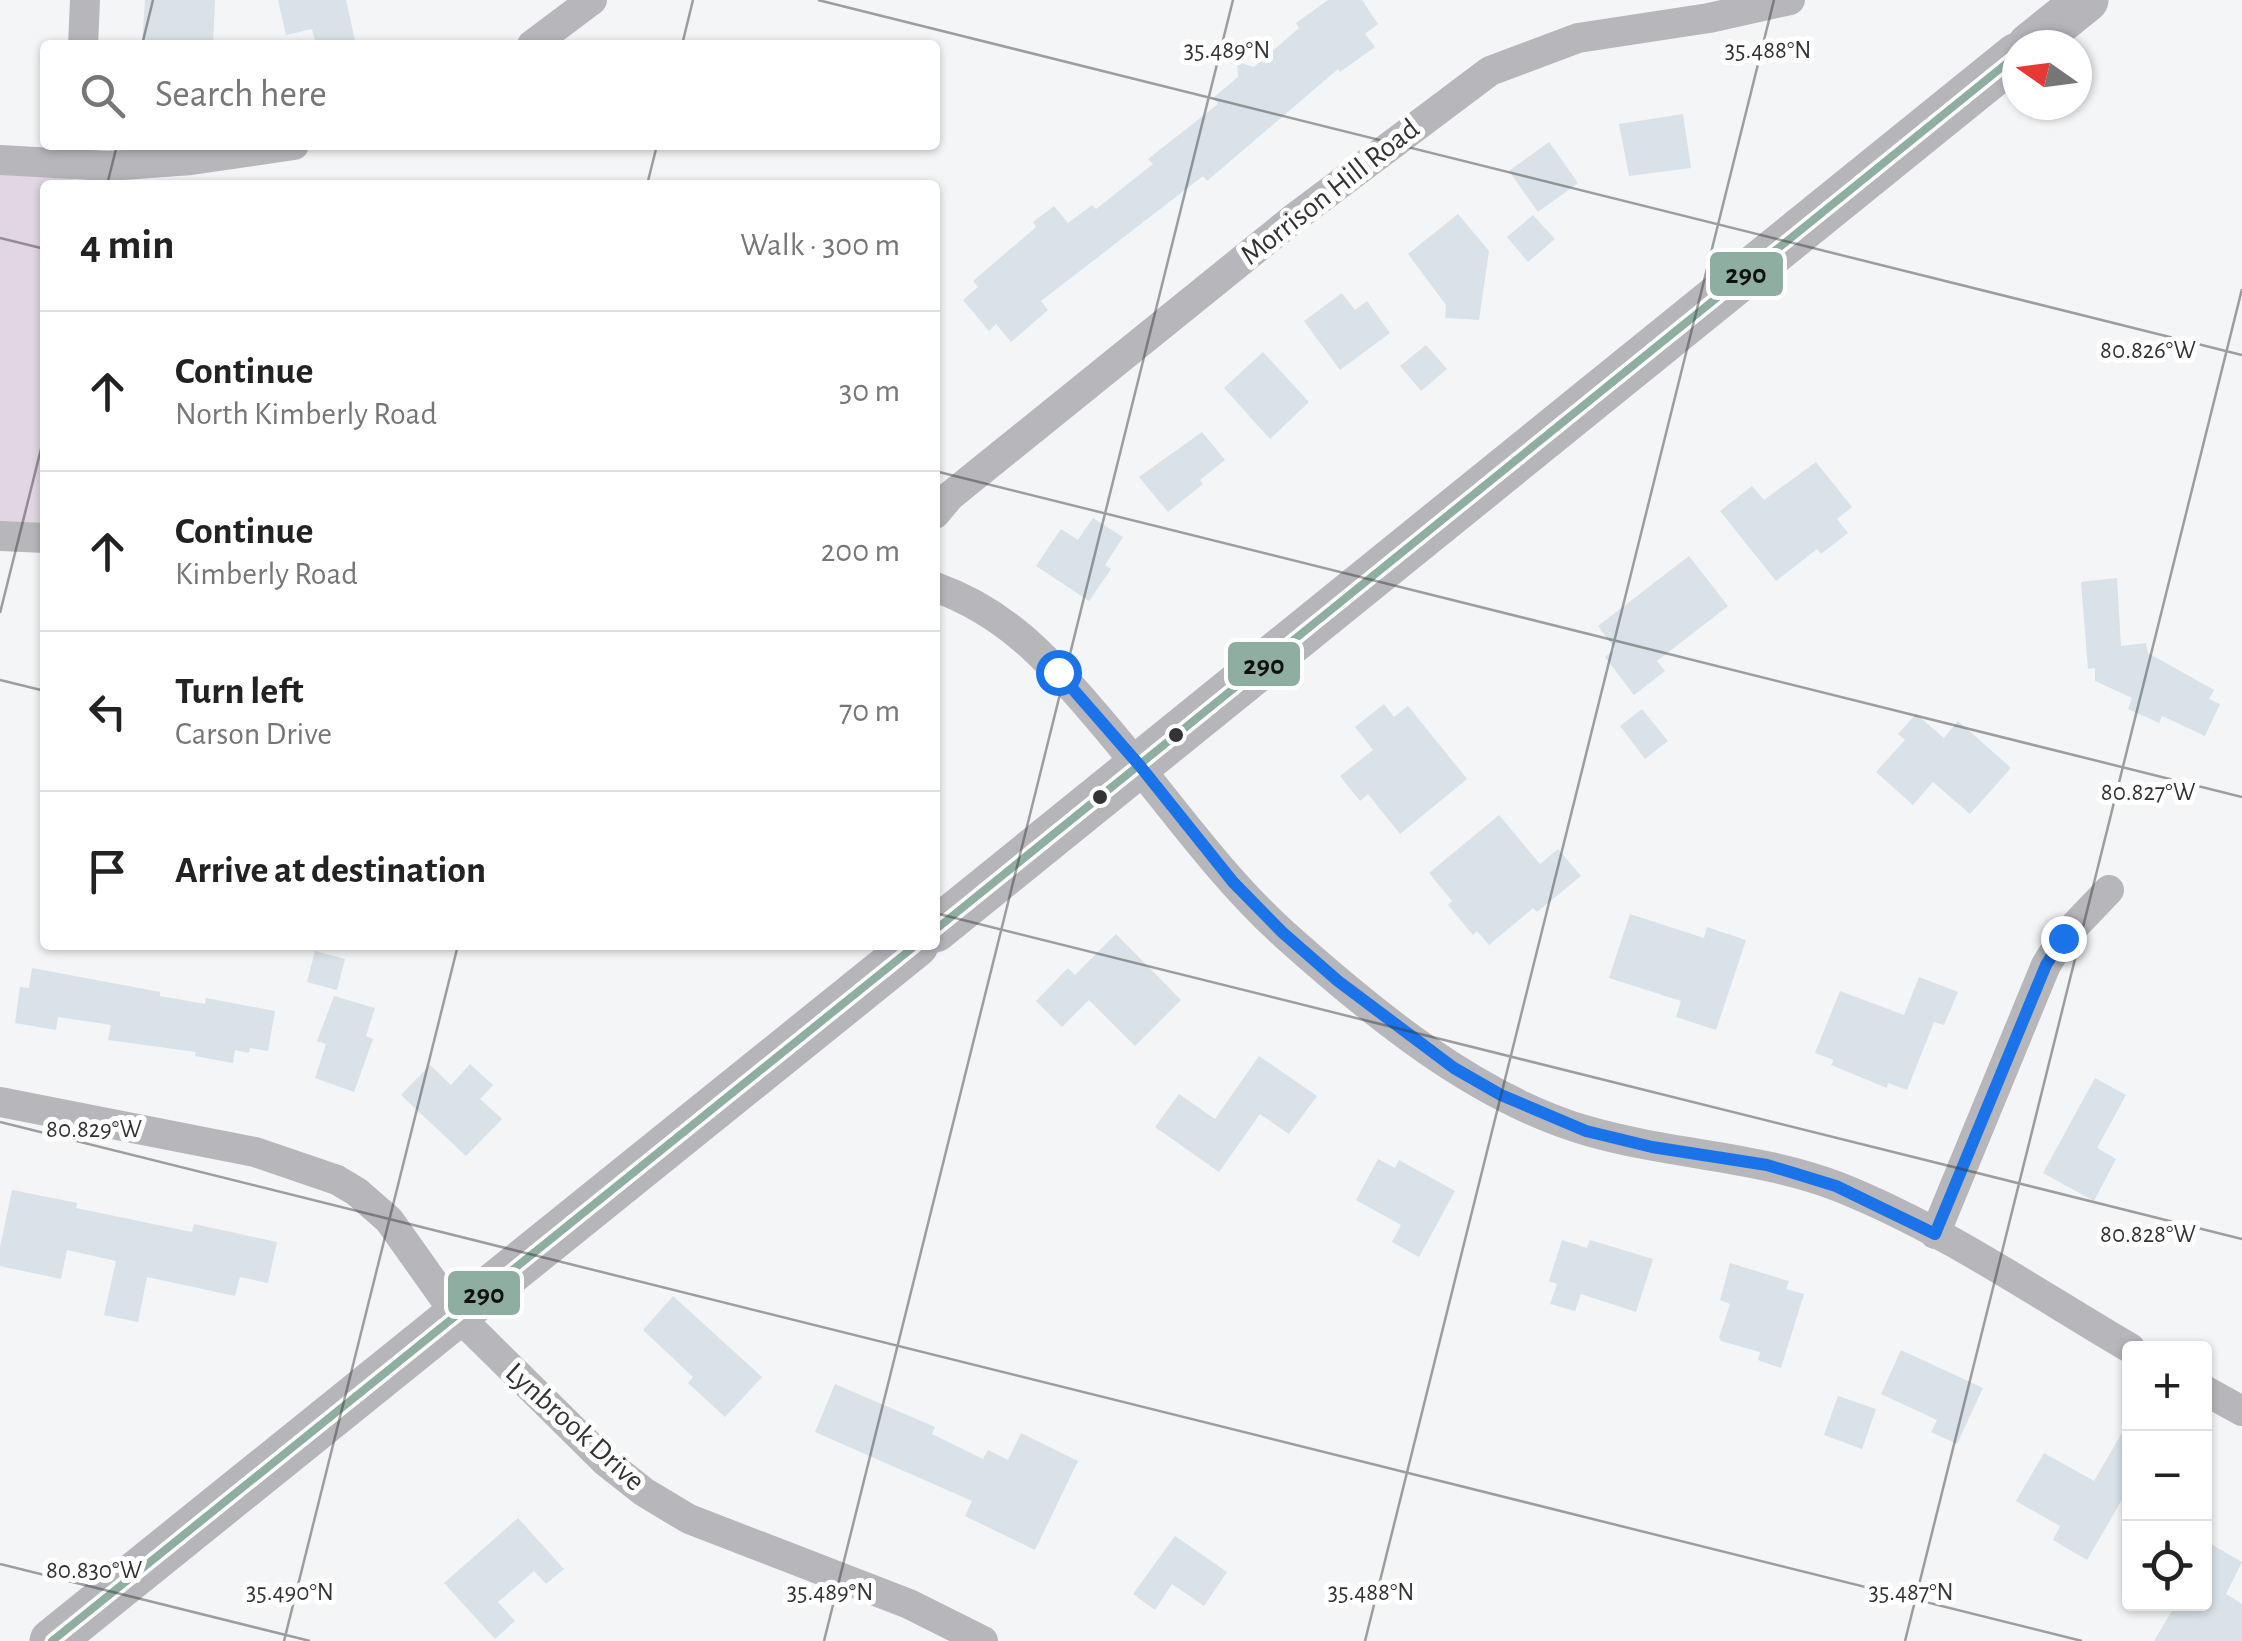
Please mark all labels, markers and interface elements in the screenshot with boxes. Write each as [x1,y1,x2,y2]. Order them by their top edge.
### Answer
north arrow [2002,30,2092,120]
text: 35.489°N [1184,38,1270,63]
text: 35.488°N [1725,38,1811,63]
search box [40,40,940,150]
icon: search [75,68,130,123]
text: Search here [155,76,327,114]
street label: Morrison Hill Road [1235,113,1425,271]
text: 4 min [80,224,175,266]
text: Walk · 300 m [740,229,900,261]
line badge: 290 [1708,250,1785,298]
text: 290 [1725,261,1767,289]
text: 80.826°W [2100,338,2197,363]
text: Continue [175,353,313,391]
icon: ahead [80,364,135,419]
text: 30 m [839,375,900,407]
text: North Kimberly Road [175,398,437,430]
text: Continue [175,513,313,551]
icon: ahead [80,524,135,579]
text: 200 m [821,535,900,567]
text: Kimberly Road [175,558,358,590]
line badge: 290 [1226,640,1302,688]
route start [1036,650,1082,696]
text: 290 [1243,652,1285,680]
text: Turn left [175,673,303,711]
icon: left [80,684,135,739]
text: 70 m [839,695,900,727]
text: Carson Drive [175,718,332,750]
unlabelled marker [1166,725,1186,745]
text: 80.827°W [2101,780,2196,805]
unlabelled marker [1090,787,1110,807]
icon: arrive [80,844,135,899]
text: Arrive at destination [175,852,486,890]
route end [2041,916,2087,962]
text: 80.829°W [46,1117,143,1142]
text: 80.828°W [2100,1222,2197,1247]
line badge: 290 [446,1269,522,1317]
text: 290 [463,1281,505,1309]
map controls [2122,1341,2212,1611]
button: + [2122,1341,2212,1431]
street label: Lynbrook Drive [500,1357,650,1497]
button: − [2122,1431,2212,1521]
button: locate [2122,1521,2212,1611]
text: 80.830°W [46,1558,143,1583]
text: 35.490°N [246,1580,334,1605]
text: 35.489°N [787,1580,873,1605]
text: 35.488°N [1328,1580,1414,1605]
text: 35.487°N [1868,1580,1954,1605]

